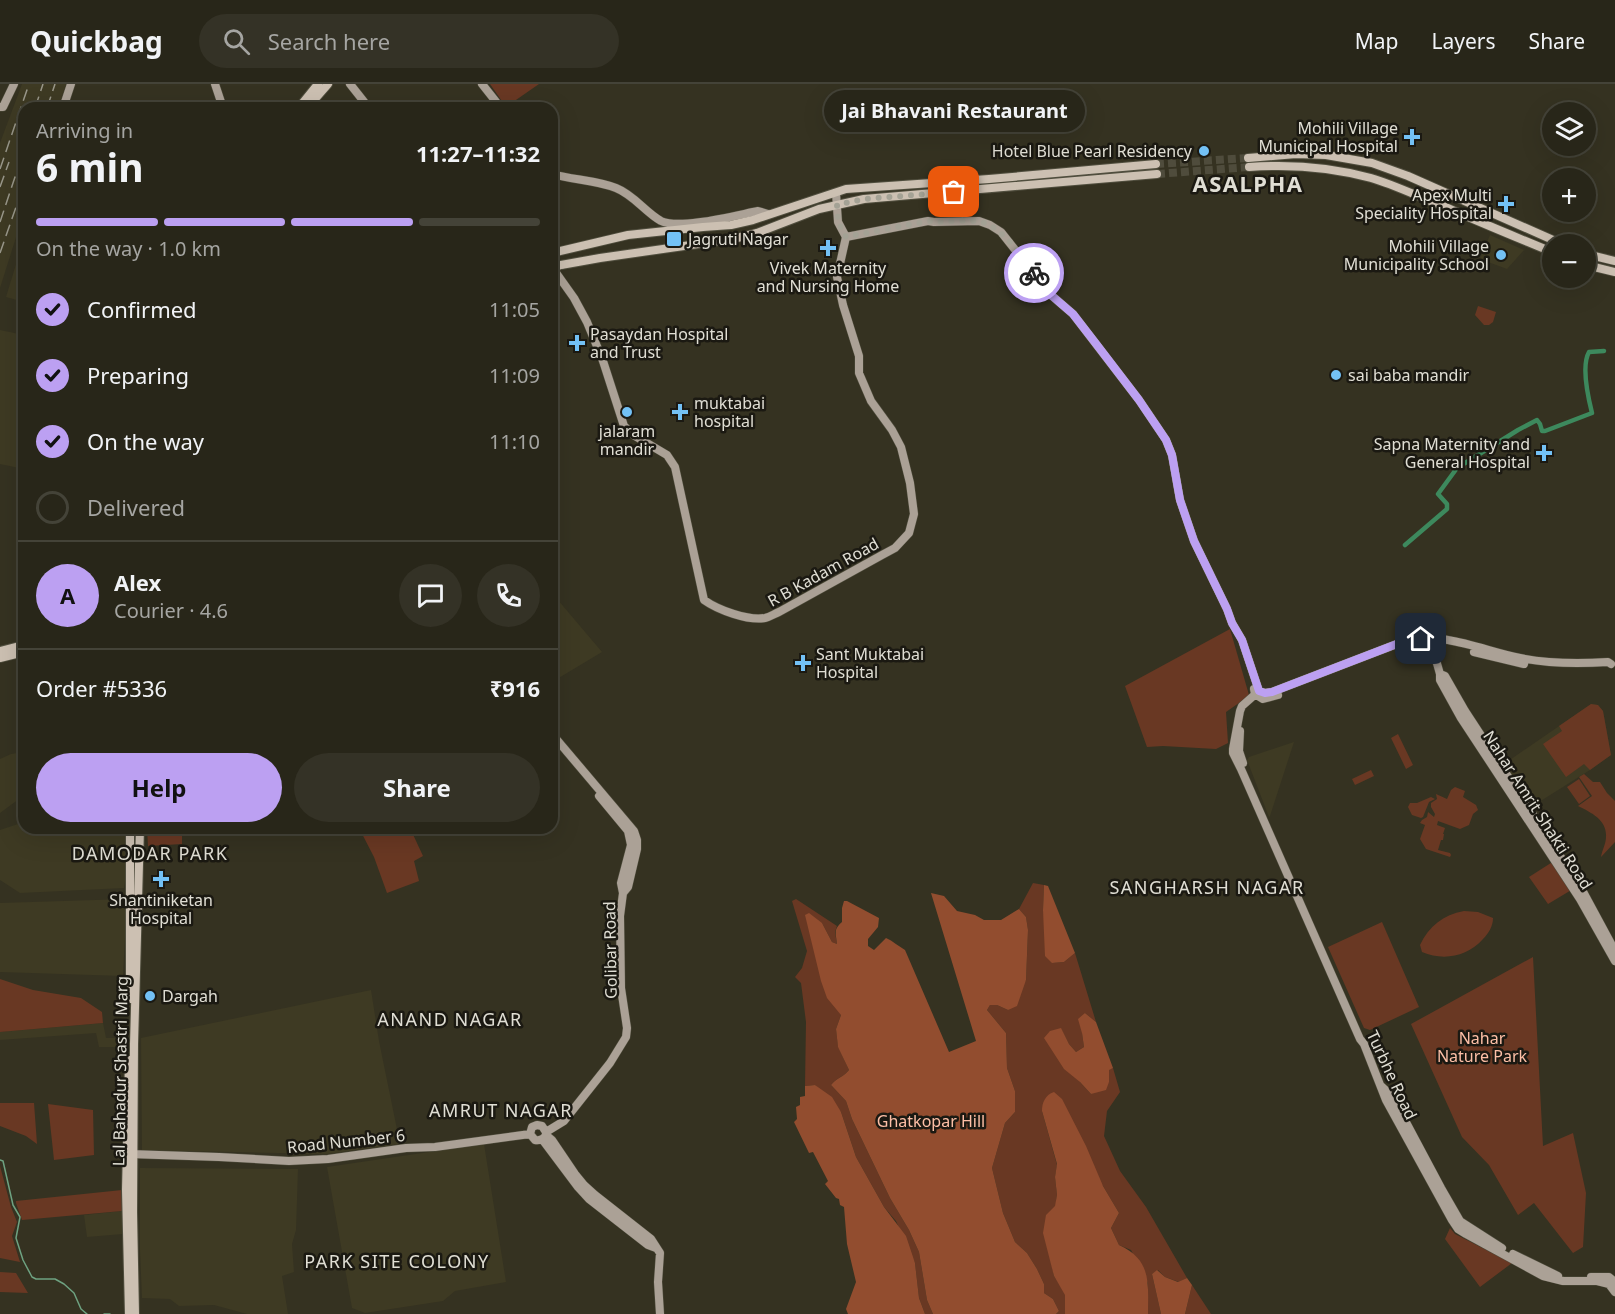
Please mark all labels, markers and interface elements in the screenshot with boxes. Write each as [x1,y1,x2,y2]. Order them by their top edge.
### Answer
search box [199,14,619,68]
text: Quickbag [30,22,163,60]
icon: search [220,25,253,58]
text: Search here [268,26,390,56]
text: Map [1355,27,1399,55]
text: Layers [1432,27,1496,55]
text: Share [1529,27,1585,55]
callout: Jai Bhavani Restaurant [824,90,1084,132]
text: Jai Bhavani Restaurant [841,97,1068,124]
map controls [1542,102,1596,288]
button: layers [1542,102,1596,156]
text: Arriving in [36,117,133,144]
place label: Mohili Village Municipal Hospital [1259,117,1398,157]
marker: Mohili Village Municipal Hospital [1403,128,1421,146]
text: 11:27–11:32 [416,138,540,168]
text: 6 min [36,140,143,193]
place label: Hotel Blue Pearl Residency [992,140,1193,162]
marker: Hotel Blue Pearl Residency [1197,144,1211,158]
pin [928,166,979,217]
district label: ASALPHA [1192,168,1304,198]
button: + [1542,168,1596,222]
icon: bag [937,175,970,208]
place label: Apex Multi Speciality Hospital [1355,184,1492,224]
marker: Apex Multi Speciality Hospital [1497,195,1515,213]
place label: Jagruti Nagar [686,228,789,250]
marker: Jagruti Nagar [665,230,683,248]
button: − [1542,234,1596,288]
text: On the way · 1.0 km [36,235,221,262]
place label: Mohili Village Municipality School [1344,235,1489,275]
marker: Vivek Maternity and Nursing Home [819,239,837,257]
courier [1004,243,1064,303]
marker: Mohili Village Municipality School [1494,248,1508,262]
place label: Vivek Maternity and Nursing Home [757,257,899,297]
icon: bike [1018,257,1051,290]
icon: check [36,293,69,326]
text: Confirmed [87,294,197,324]
text: 11:05 [489,296,540,323]
place label: Pasaydan Hospital and Trust [590,323,728,363]
marker: Pasaydan Hospital and Trust [568,334,586,352]
icon: check [36,359,69,392]
text: Preparing [87,360,189,390]
text: 11:09 [489,362,540,389]
place label: sai baba mandir [1348,364,1470,386]
marker: sai baba mandir [1329,368,1343,382]
place label: muktabai hospital [694,392,765,432]
marker: muktabai hospital [671,403,689,421]
marker: jalaram mandir [620,405,634,419]
place label: jalaram mandir [598,420,655,460]
icon: check [36,425,69,458]
text: On the way [87,426,204,456]
text: 11:10 [489,428,540,455]
place label: Sapna Maternity and General Hospital [1374,433,1530,473]
marker: Sapna Maternity and General Hospital [1535,444,1553,462]
text: Delivered [87,492,185,522]
street label: R B Kadam Road [763,532,883,612]
button: chat [399,564,462,627]
button: phone [477,564,540,627]
text: Alex [114,567,161,597]
text: A [60,580,75,610]
text: Courier · 4.6 [114,597,228,624]
pin [1395,613,1446,664]
icon: home [1404,622,1437,655]
place label: Sant Muktabai Hospital [816,643,924,683]
marker: Sant Muktabai Hospital [794,654,812,672]
text: Order #5336 [36,673,167,703]
text: ₹916 [490,673,540,703]
street label: Nahar Amrit Shakti Road [1478,726,1598,894]
button: Help [36,753,282,822]
button: Share [294,753,540,822]
district label: DAMODAR PARK [72,841,228,865]
marker: Shantiniketan Hospital [152,870,170,888]
district label: SANGHARSH NAGAR [1109,875,1305,899]
place label: Shantiniketan Hospital [109,889,213,929]
street label: Golibar Road [598,901,622,999]
street label: Lal Bahadur Shastri Marg [107,976,133,1166]
place label: Dargah [162,985,218,1007]
marker: Dargah [143,989,157,1003]
district label: ANAND NAGAR [377,1007,523,1031]
street label: Turbhe Road [1362,1027,1422,1123]
park label: Nahar Nature Park [1437,1027,1527,1067]
district label: AMRUT NAGAR [429,1098,573,1122]
park label: Ghatkopar Hill [877,1110,985,1132]
street label: Road Number 6 [286,1124,406,1158]
district label: PARK SITE COLONY [304,1249,490,1273]

